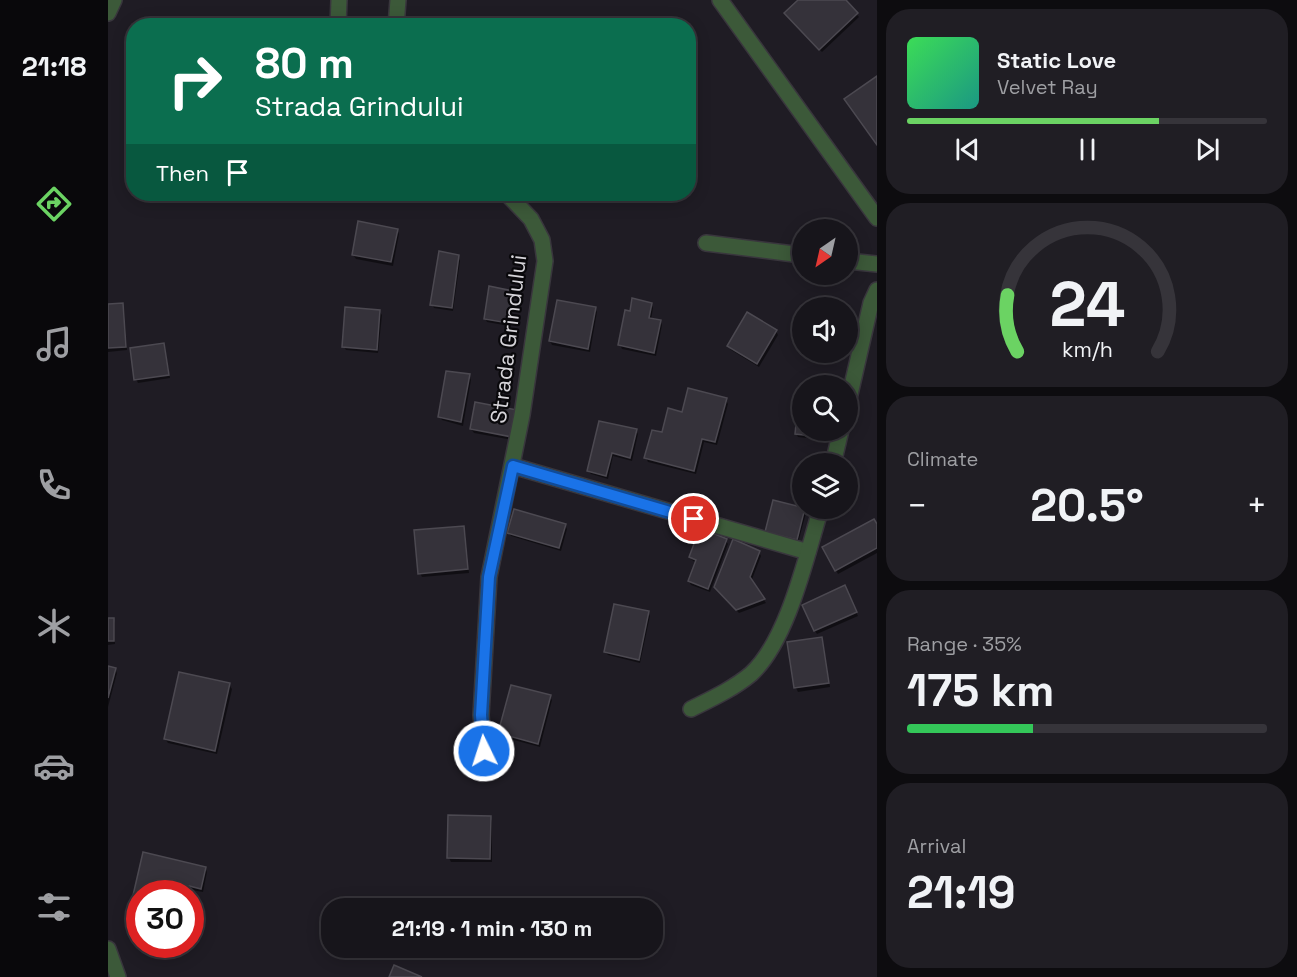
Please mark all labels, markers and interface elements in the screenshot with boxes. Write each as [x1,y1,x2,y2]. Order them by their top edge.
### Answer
text: 80 m [255,37,354,90]
icon: right [156,42,234,120]
text: Static Love [997,46,1116,74]
text: 21:18 [22,49,86,84]
text: Velvet Ray [997,74,1098,100]
text: Strada Grindului [255,89,464,124]
icon: previous [951,133,984,166]
icon: pause [1071,133,1104,166]
icon: next [1191,133,1224,166]
icon: arrive [221,156,254,189]
text: Then [156,159,209,187]
icon: directions [33,183,75,225]
north arrow [792,219,858,285]
map controls [792,219,858,519]
street label: Strada Grindului [484,253,532,425]
text: 24 [1049,265,1125,344]
button: sound [792,297,858,363]
icon: music [33,323,75,365]
text: km/h [1061,336,1113,363]
button: search [792,375,858,441]
text: Climate [907,446,978,472]
button: layers [792,453,858,519]
icon: phone [33,464,75,506]
text: 20.5° [1030,477,1144,534]
text: − [907,485,927,527]
text: + [1247,485,1267,527]
pin [668,493,719,544]
icon: arrive [677,502,710,535]
icon: climate [33,605,75,647]
text: Range · 35% [907,631,1022,657]
text: 175 km [907,662,1055,719]
position arrow [452,719,516,783]
icon: car [33,745,75,787]
text: Arrival [907,833,966,859]
text: 21:19 [907,864,1016,921]
speed limit sign: 30 [126,880,204,958]
icon: filters [33,886,75,928]
text: 21:19 · 1 min · 130 m [392,914,592,942]

